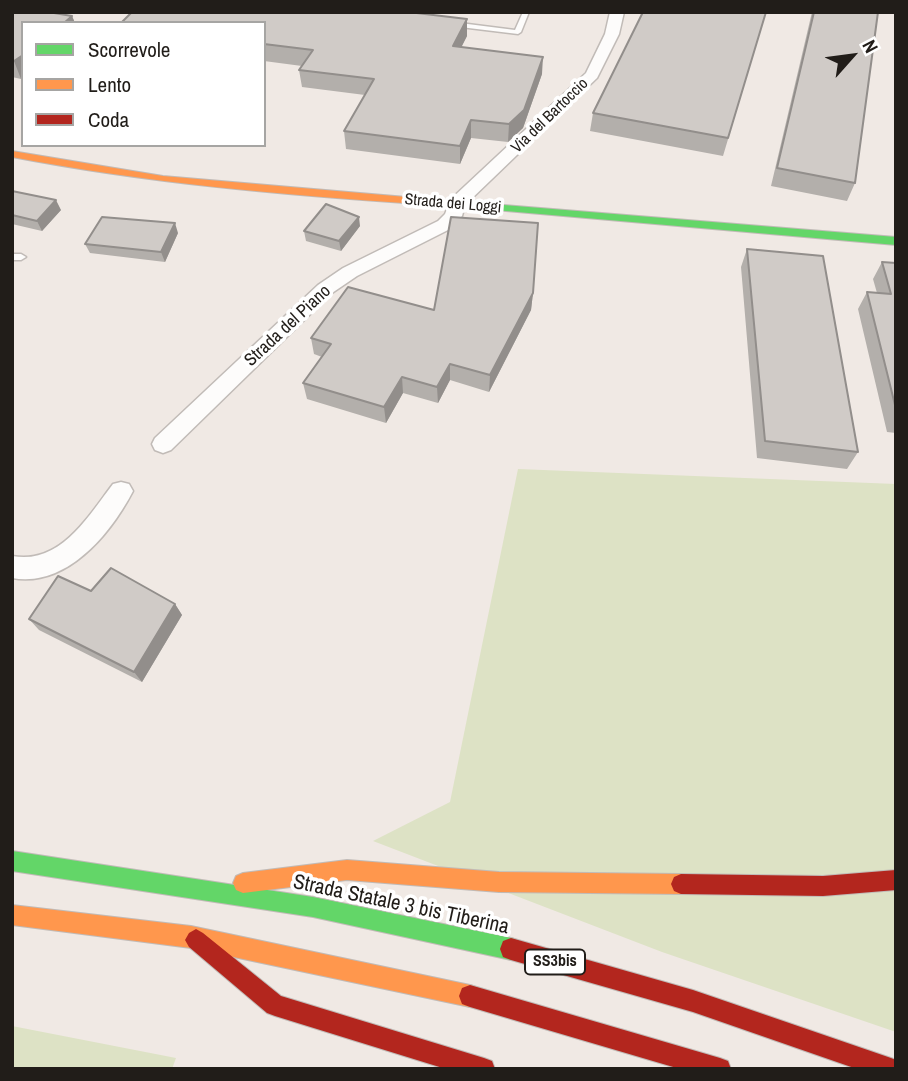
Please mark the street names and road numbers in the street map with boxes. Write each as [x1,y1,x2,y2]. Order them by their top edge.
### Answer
street label: Via del Bartoccio [507,74,593,158]
street label: Strada dei Loggi [404,190,502,218]
street label: Strada del Piano [240,281,336,371]
street label: Strada Statale 3 bis Tiberina [291,870,511,940]
road number: SS3bis [525,950,585,974]

